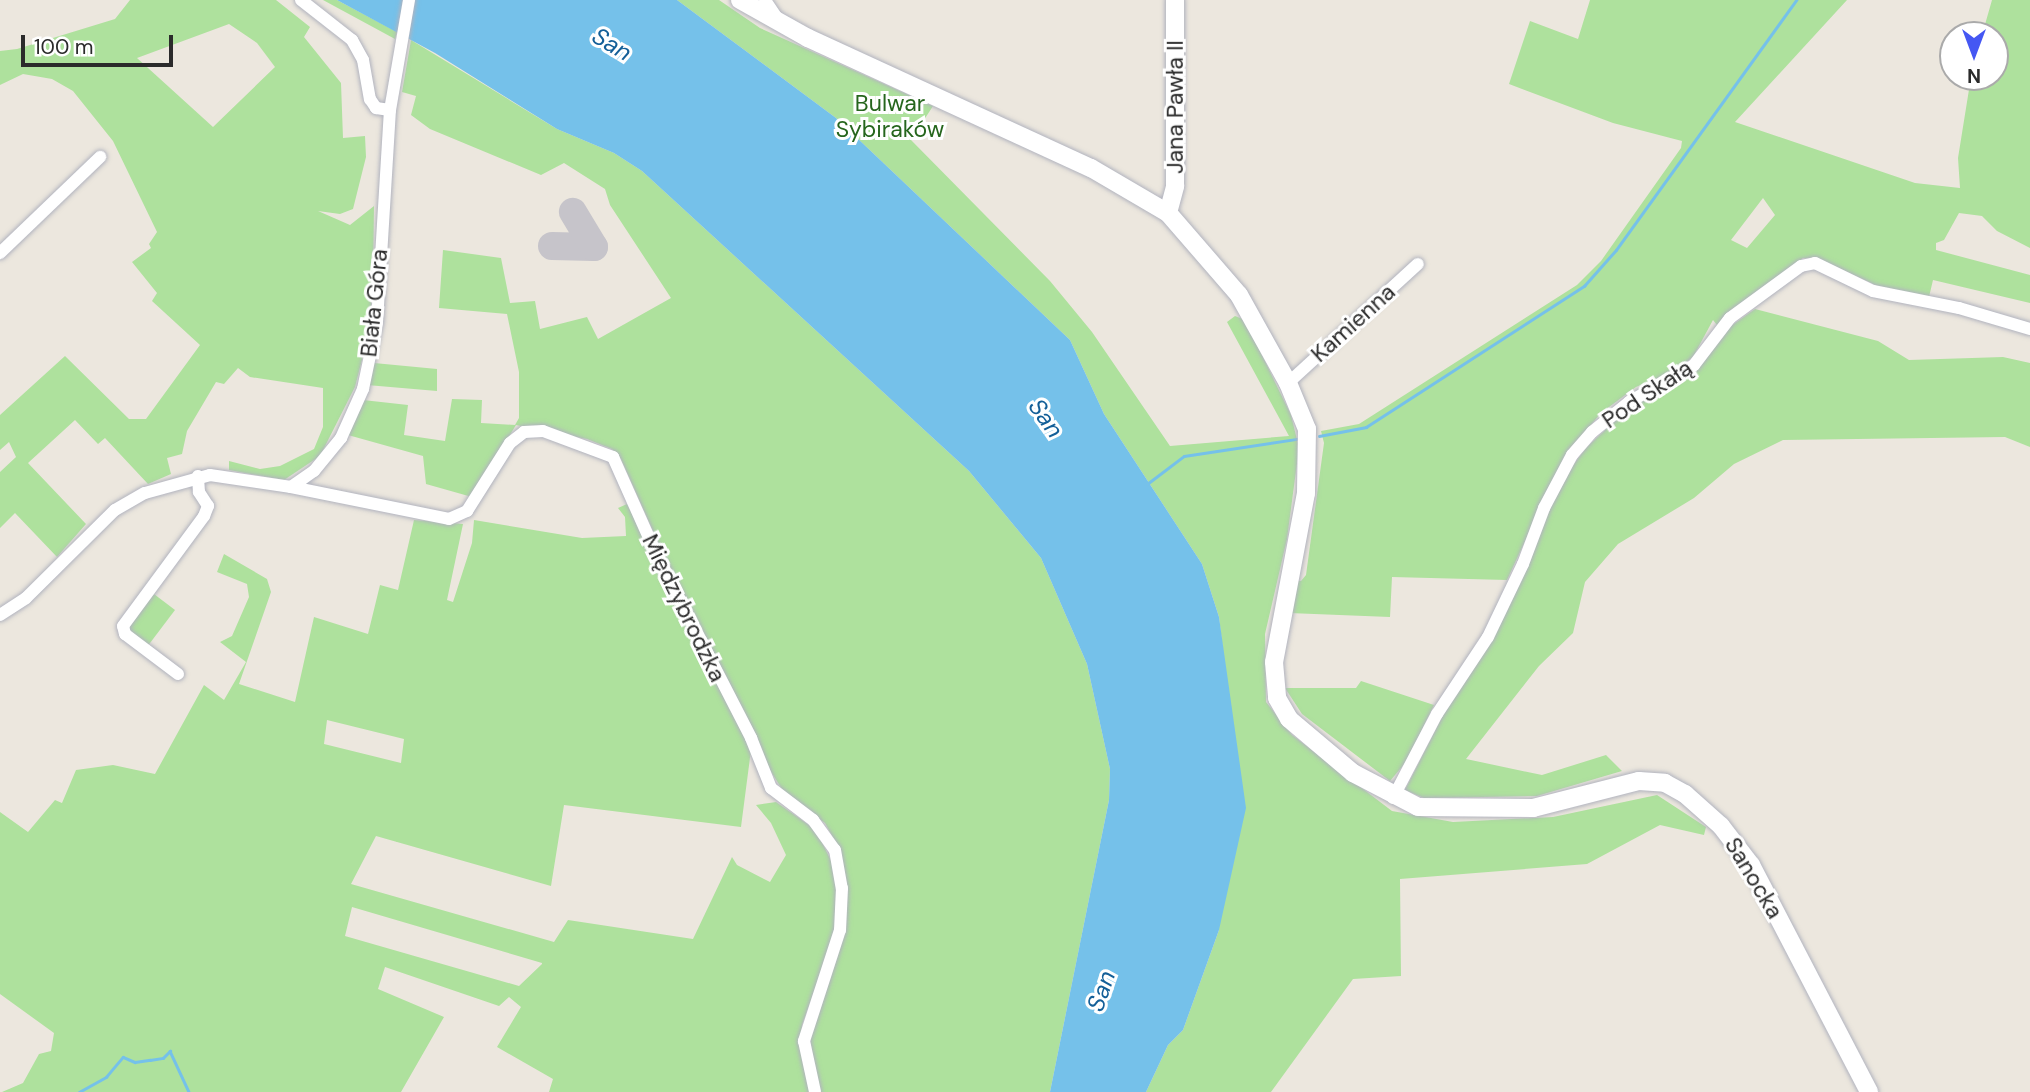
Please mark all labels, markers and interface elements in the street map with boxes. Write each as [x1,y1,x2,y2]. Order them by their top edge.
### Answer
scale bar [24,21,177,65]
water label: San [587,21,637,67]
north arrow [1939,21,2009,91]
text: 100 m [34,33,94,61]
street label: Jana Pawła II [1161,40,1189,174]
text: N [1967,63,1981,88]
park label: Bulwar Sybiraków [836,89,944,143]
street label: Biała Góra [355,248,393,358]
street label: Kamienna [1305,278,1401,368]
street label: Pod Skałą [1597,354,1697,434]
water label: San [1022,393,1070,443]
street label: Międzybrodzka [636,530,732,686]
street label: Sanocka [1719,832,1789,924]
water label: San [1081,967,1121,1015]

